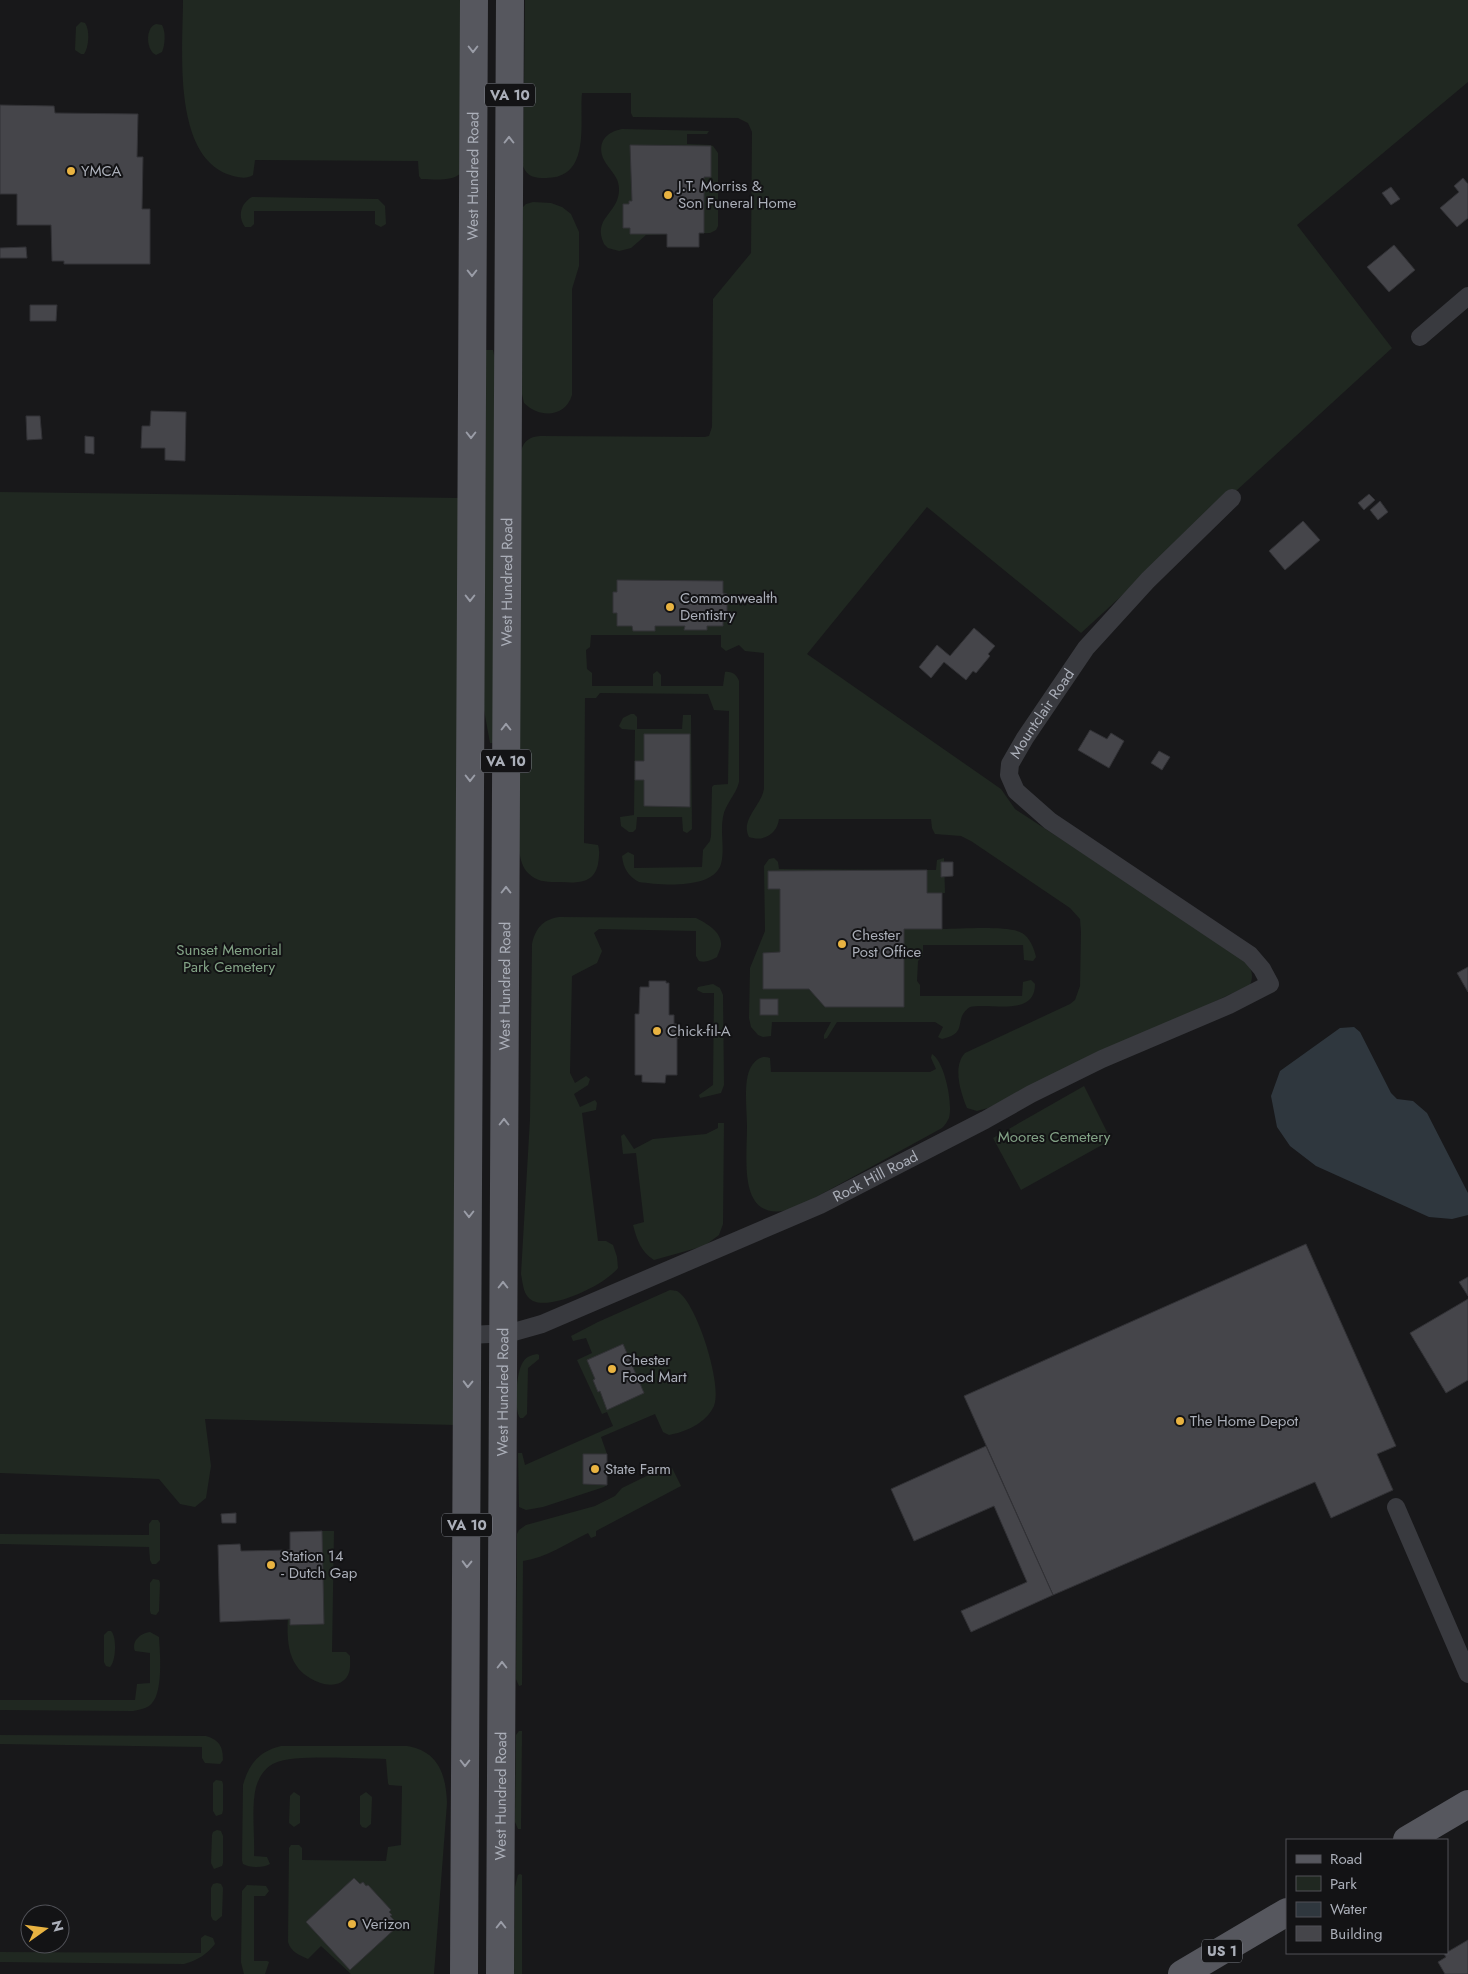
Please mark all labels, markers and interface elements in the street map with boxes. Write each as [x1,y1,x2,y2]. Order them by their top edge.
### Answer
one-way arrow [468,45,478,53]
road number: VA 10 [485,84,535,106]
street label: West Hundred Road [462,112,484,240]
one-way arrow [504,136,514,144]
place label: YMCA [81,160,122,182]
marker: YMCA [65,165,77,177]
place label: J.T. Morriss & Son Funeral Home [676,175,796,214]
marker: J.T. Morriss & Son Funeral Home [662,189,674,201]
one-way arrow [467,269,477,277]
one-way arrow [466,432,476,439]
street label: West Hundred Road [496,518,518,646]
place label: Commonwealth Dentistry [680,587,778,626]
one-way arrow [465,594,476,602]
marker: Commonwealth Dentistry [664,601,676,613]
street label: Mountclair Road [1004,664,1080,763]
one-way arrow [501,723,511,731]
road number: VA 10 [481,749,531,772]
one-way arrow [465,774,475,782]
one-way arrow [501,886,511,894]
street label: West Hundred Road [494,922,516,1050]
place label: Chester Post Office [852,924,922,963]
marker: Chester Post Office [836,938,848,950]
park label: Sunset Memorial Park Cemetery [176,939,282,978]
place label: Chick-fil-A [667,1020,731,1042]
marker: Chick-fil-A [651,1025,663,1037]
one-way arrow [499,1118,509,1126]
park label: Moores Cemetery [998,1126,1111,1148]
street label: Rock Hill Road [829,1145,922,1208]
one-way arrow [464,1210,474,1218]
one-way arrow [498,1281,508,1288]
street label: West Hundred Road [492,1328,514,1456]
place label: Chester Food Mart [622,1349,687,1388]
marker: Chester Food Mart [606,1363,618,1375]
one-way arrow [463,1380,473,1388]
place label: The Home Depot [1190,1410,1299,1432]
marker: The Home Depot [1174,1415,1186,1427]
place label: State Farm [605,1458,671,1480]
marker: State Farm [589,1463,601,1475]
road number: VA 10 [442,1514,492,1536]
place label: Station 14 - Dutch Gap [281,1545,358,1584]
marker: Station 14 - Dutch Gap [265,1559,277,1571]
one-way arrow [462,1560,472,1568]
one-way arrow [497,1660,507,1668]
street label: West Hundred Road [490,1732,512,1860]
one-way arrow [460,1760,470,1767]
legend [1286,1839,1448,1954]
text: Road [1330,1848,1362,1870]
text: Park [1330,1873,1357,1895]
text: Water [1330,1898,1368,1920]
north arrow [20,1904,70,1954]
place label: Verizon [362,1913,410,1935]
text: N [47,1918,69,1934]
marker: Verizon [346,1918,358,1930]
one-way arrow [496,1921,506,1929]
text: Building [1330,1923,1382,1945]
road number: US 1 [1202,1940,1242,1962]

